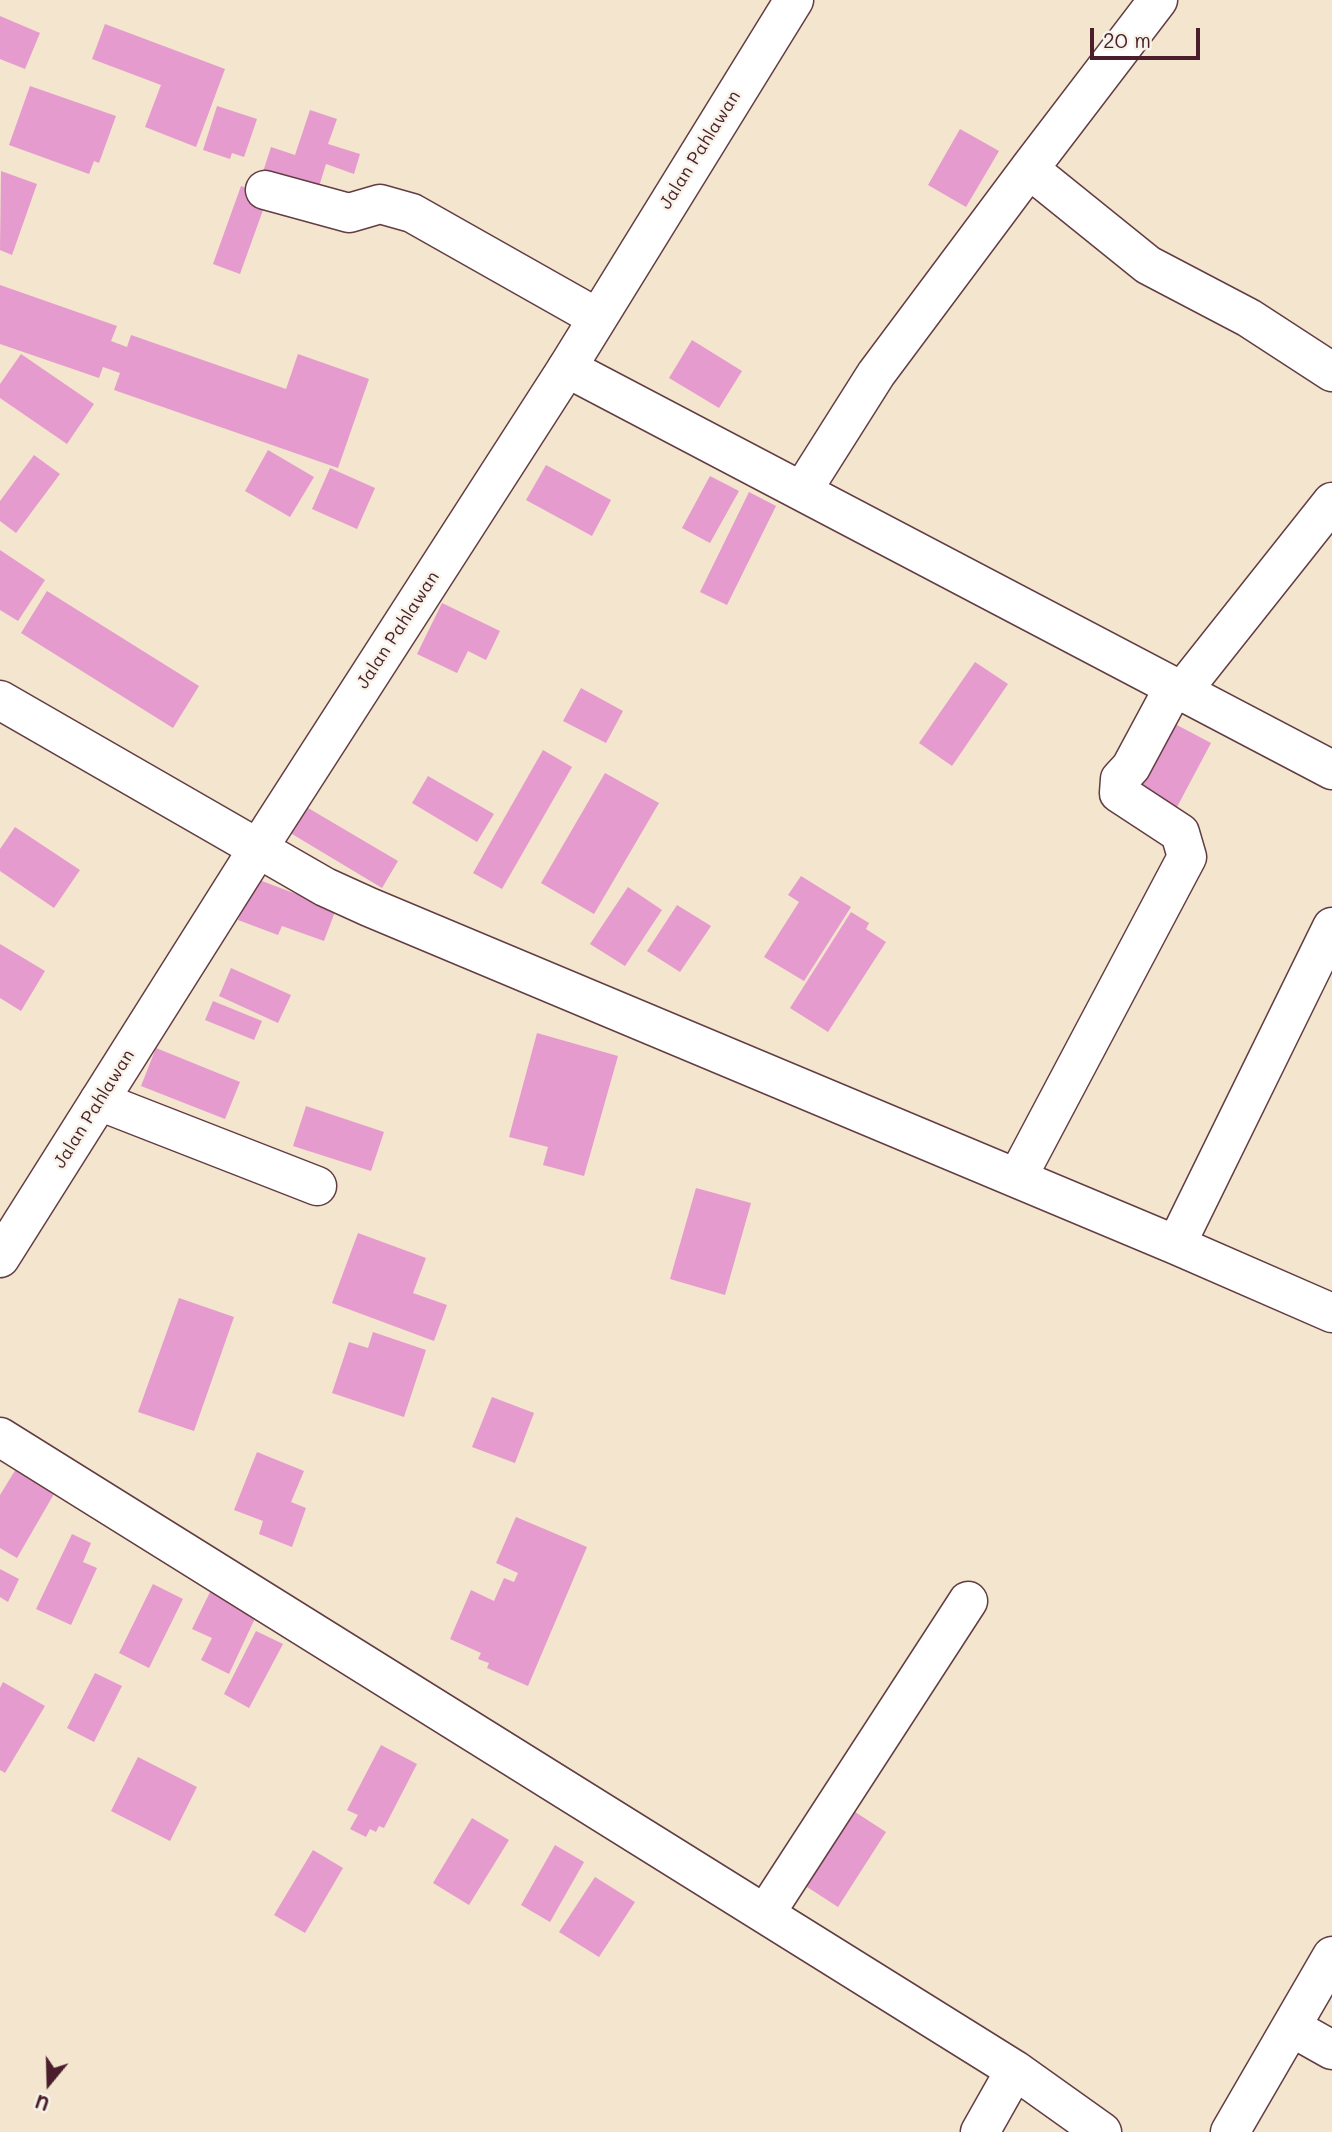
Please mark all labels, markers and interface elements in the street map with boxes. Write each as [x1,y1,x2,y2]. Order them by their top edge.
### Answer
scale bar [1094,14,1204,58]
text: 20 m [1103,26,1151,53]
street label: Jalan Pahlawan [655,87,745,213]
street label: Jalan Pahlawan [352,567,444,693]
street label: Jalan Pahlawan [49,1046,139,1172]
north arrow [14,2048,84,2118]
text: U [32,2089,52,2117]

